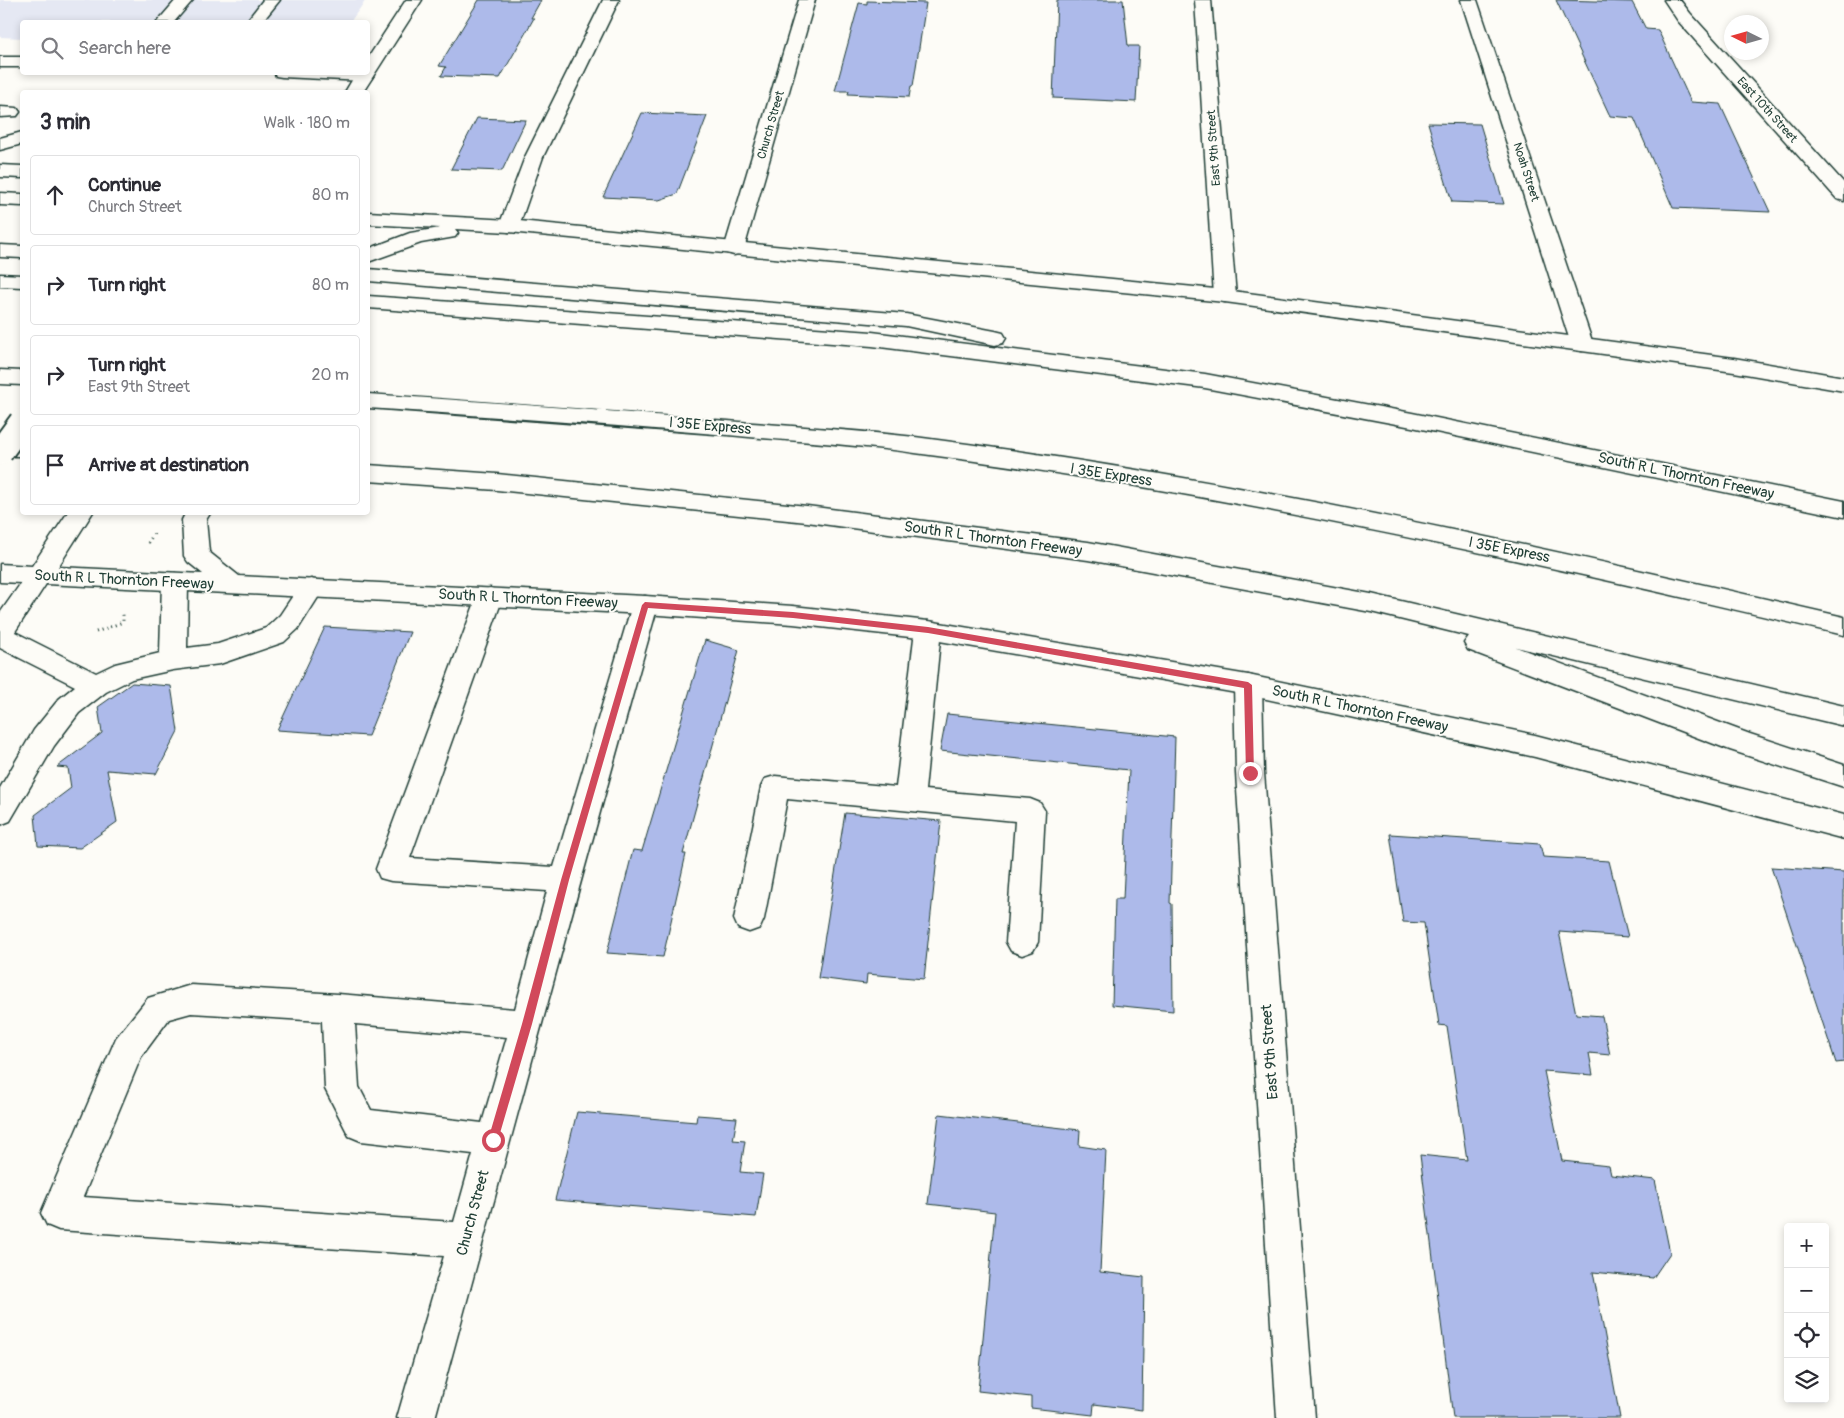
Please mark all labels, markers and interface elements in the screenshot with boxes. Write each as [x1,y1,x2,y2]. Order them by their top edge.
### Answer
north arrow [1724,15,1769,60]
search box [20,20,370,75]
icon: search [38,34,66,62]
text: Search here [78,36,171,60]
street label: East 10th Street [1734,74,1800,146]
street label: Church Street [754,89,788,161]
text: 3 min [40,109,90,136]
street label: East 9th Street [1204,109,1224,187]
text: Walk · 180 m [263,113,350,133]
street label: Noah Street [1509,141,1543,203]
text: Continue [88,173,161,197]
icon: ahead [41,181,69,209]
text: 80 m [312,185,349,205]
text: Church Street [88,197,182,217]
icon: right [41,271,69,299]
text: Turn right [88,273,166,297]
text: 80 m [312,275,349,295]
text: Turn right [88,353,166,377]
icon: right [41,361,69,389]
text: 20 m [311,365,349,385]
text: East 9th Street [88,377,190,397]
street label: I 35E Express [668,413,752,439]
street label: South R L Thornton Freeway [1596,448,1776,504]
icon: arrive [41,451,69,479]
text: Arrive at destination [88,453,249,477]
street label: I 35E Express [1069,459,1154,491]
street label: South R L Thornton Freeway [903,517,1084,561]
street label: I 35E Express [1467,533,1552,567]
street label: South R L Thornton Freeway [34,566,215,594]
street label: South R L Thornton Freeway [438,585,619,613]
street label: South R L Thornton Freeway [1270,681,1450,737]
route end [1239,762,1262,785]
street label: East 9th Street [1257,1003,1283,1100]
route start [482,1129,505,1152]
street label: Church Street [452,1167,494,1258]
map controls [1784,1223,1829,1403]
button: + [1784,1223,1829,1268]
button: − [1784,1268,1829,1313]
button: locate [1784,1313,1829,1358]
button: layers [1784,1358,1829,1403]

